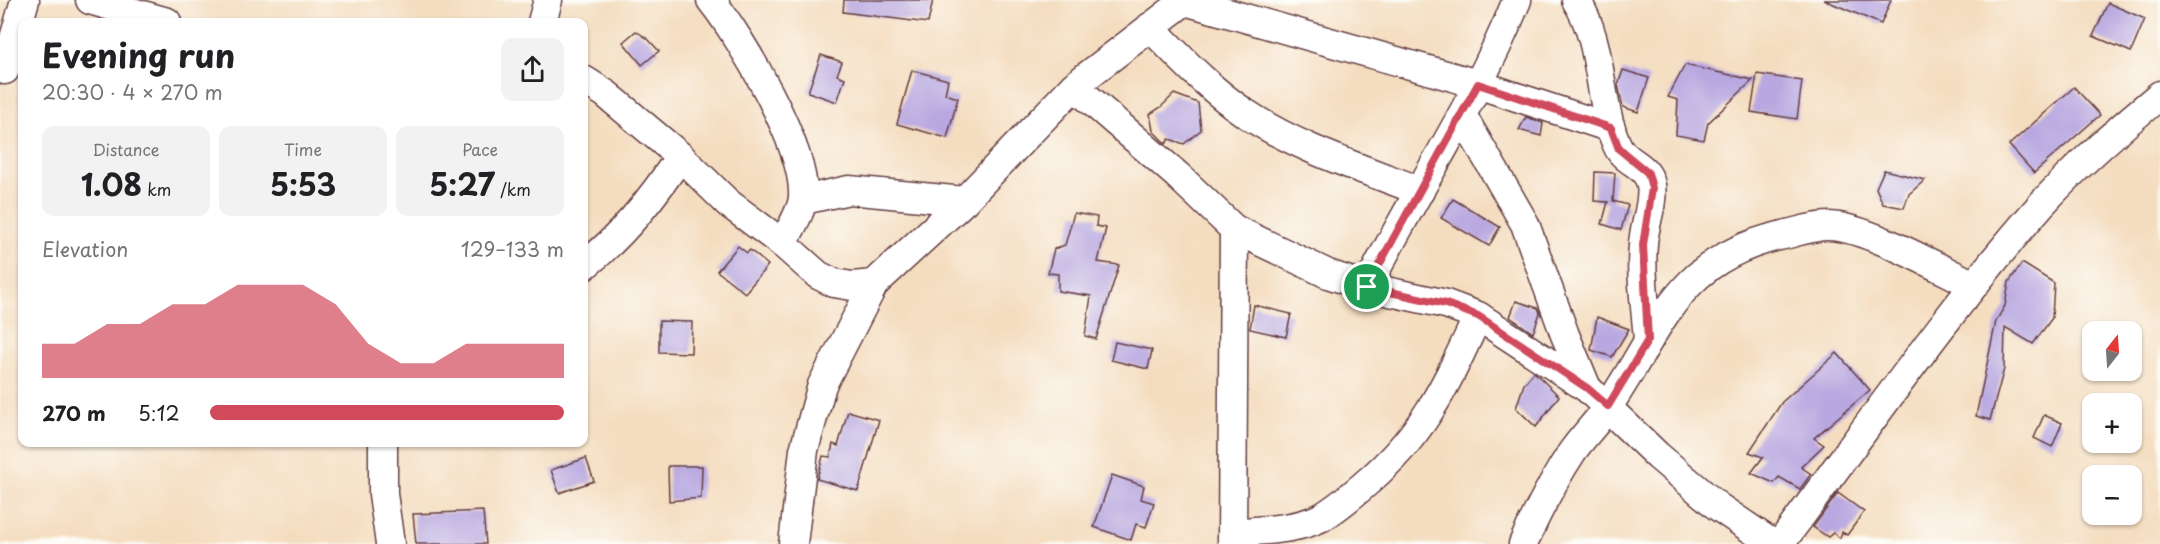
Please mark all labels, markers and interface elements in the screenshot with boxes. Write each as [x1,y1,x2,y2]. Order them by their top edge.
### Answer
text: Evening run [42,29,235,79]
button: share [501,38,564,101]
text: 20:30 · 4 × 270 m [42,77,223,107]
text: Distance [92,137,160,161]
text: Time [284,137,322,161]
text: Pace [462,137,498,161]
text: 1.08 [81,161,142,206]
text: 5:53 [270,161,336,206]
text: 5:27 [429,161,495,206]
text: km [142,177,171,201]
text: /km [495,177,531,201]
text: Elevation [42,234,128,264]
text: 129–133 m [461,234,564,264]
pin [1341,261,1392,312]
icon: arrive [1350,270,1383,303]
north arrow [2082,321,2142,381]
map controls [2082,321,2142,525]
button: + [2082,393,2142,453]
text: 270 m [42,398,106,428]
text: 5:12 [138,398,180,428]
button: − [2082,465,2142,525]

